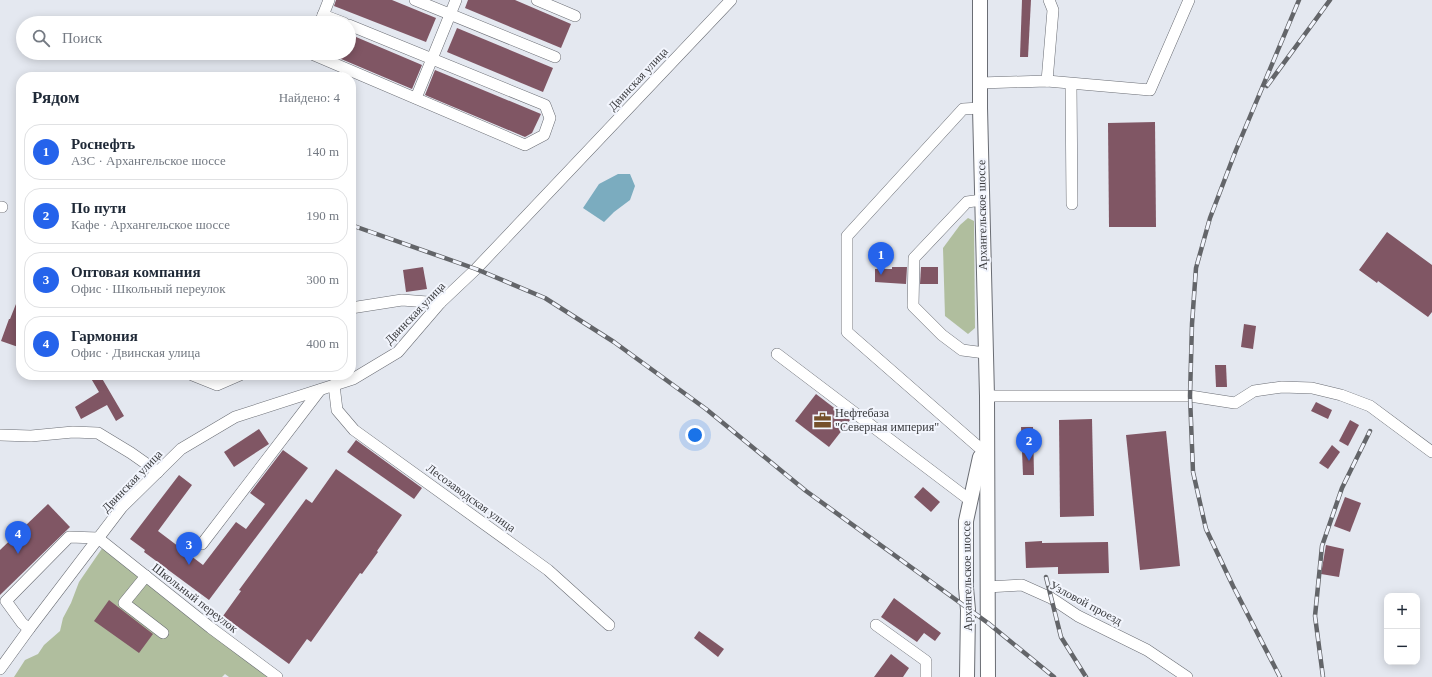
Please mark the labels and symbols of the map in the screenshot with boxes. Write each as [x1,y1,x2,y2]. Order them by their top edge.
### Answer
street label: Двинская улица [605,44,671,113]
street label: Архангельское шоссе [974,160,990,270]
pin: 1 [868,242,894,275]
street label: Двинская улица [382,278,449,347]
place label: Нефтебаза "Северная империя" [835,406,939,434]
office icon: Нефтебаза "Северная империя" [812,410,832,430]
your location [685,425,705,445]
pin: 2 [1016,428,1042,461]
street label: Двинская улица [99,446,166,515]
street label: Лесозаводская улица [424,461,519,535]
pin: 4 [5,521,31,554]
street label: Архангельское шоссе [959,521,975,631]
pin: 3 [176,532,202,565]
street label: Школьный переулок [149,560,241,636]
street label: Узловой проезд [1047,578,1125,628]

